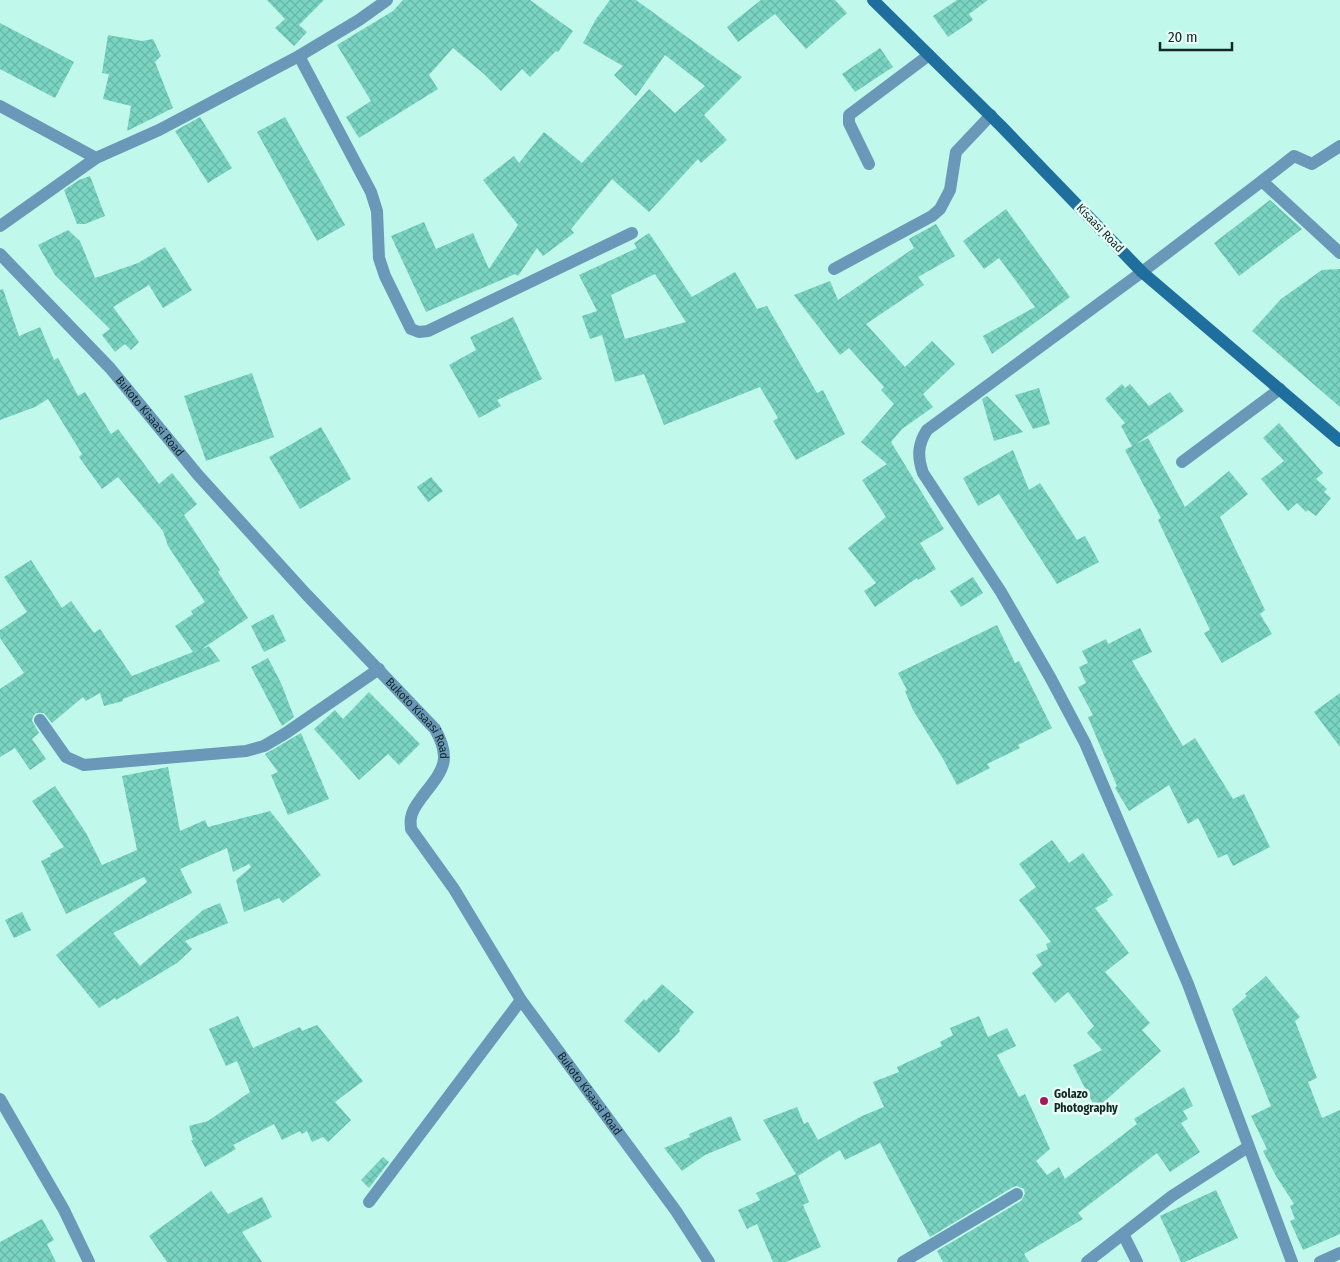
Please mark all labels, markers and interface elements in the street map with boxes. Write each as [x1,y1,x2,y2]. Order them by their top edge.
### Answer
scale bar [1160,20,1232,52]
text: 20 m [1168,28,1198,46]
street label: Kisaasi Road [1073,201,1127,255]
street label: Bukoto Kisaasi Road [113,373,187,459]
street label: Bukoto Kisaasi Road [383,675,451,759]
street label: Bukoto Kisaasi Road [555,1049,625,1138]
place label: Golazo Photography [1054,1087,1118,1115]
marker: Golazo Photography [1038,1095,1050,1107]

